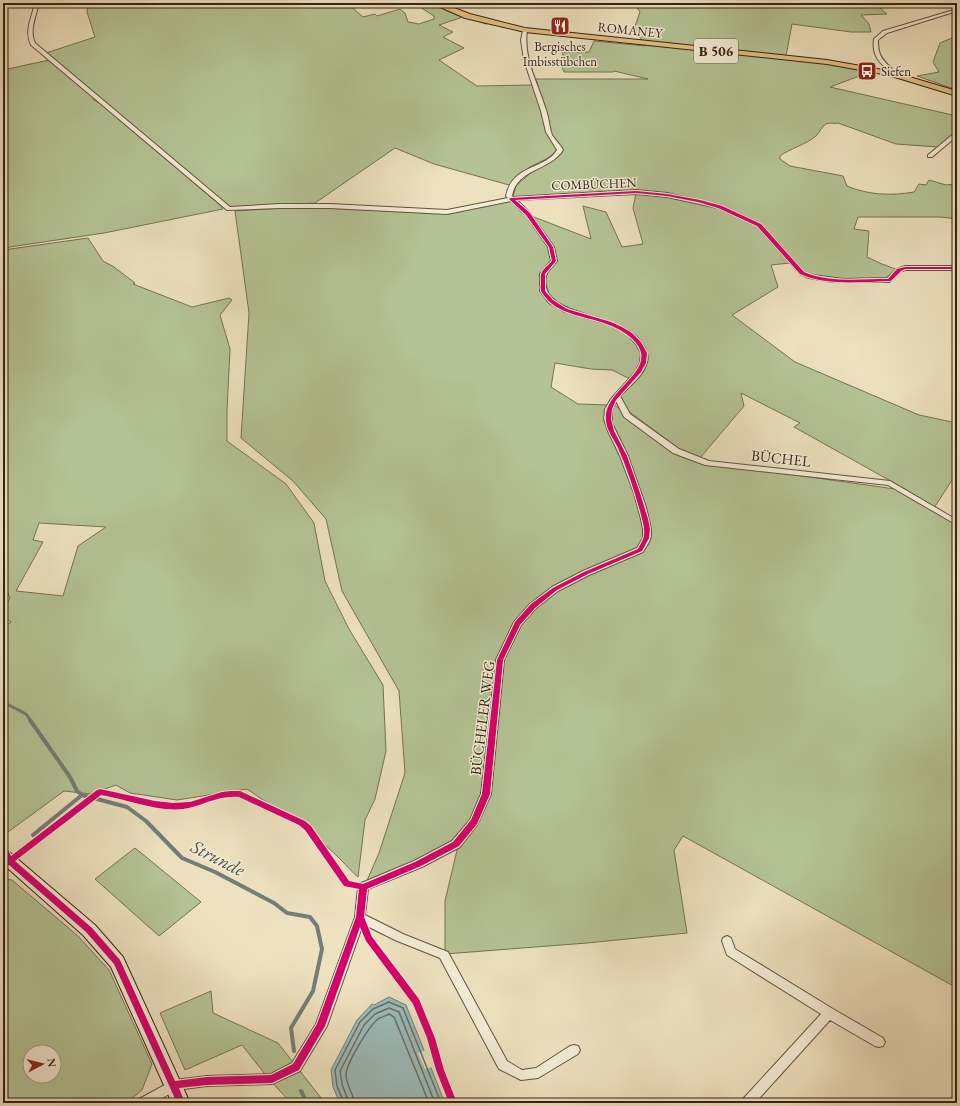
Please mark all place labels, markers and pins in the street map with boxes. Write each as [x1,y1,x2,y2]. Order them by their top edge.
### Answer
restaurant icon: Bergisches Imbisstübchen [549,15,571,37]
place label: Bergisches Imbisstübchen [523,38,597,70]
bus stop icon: Siefen [856,60,878,82]
place label: Siefen [881,63,911,80]

